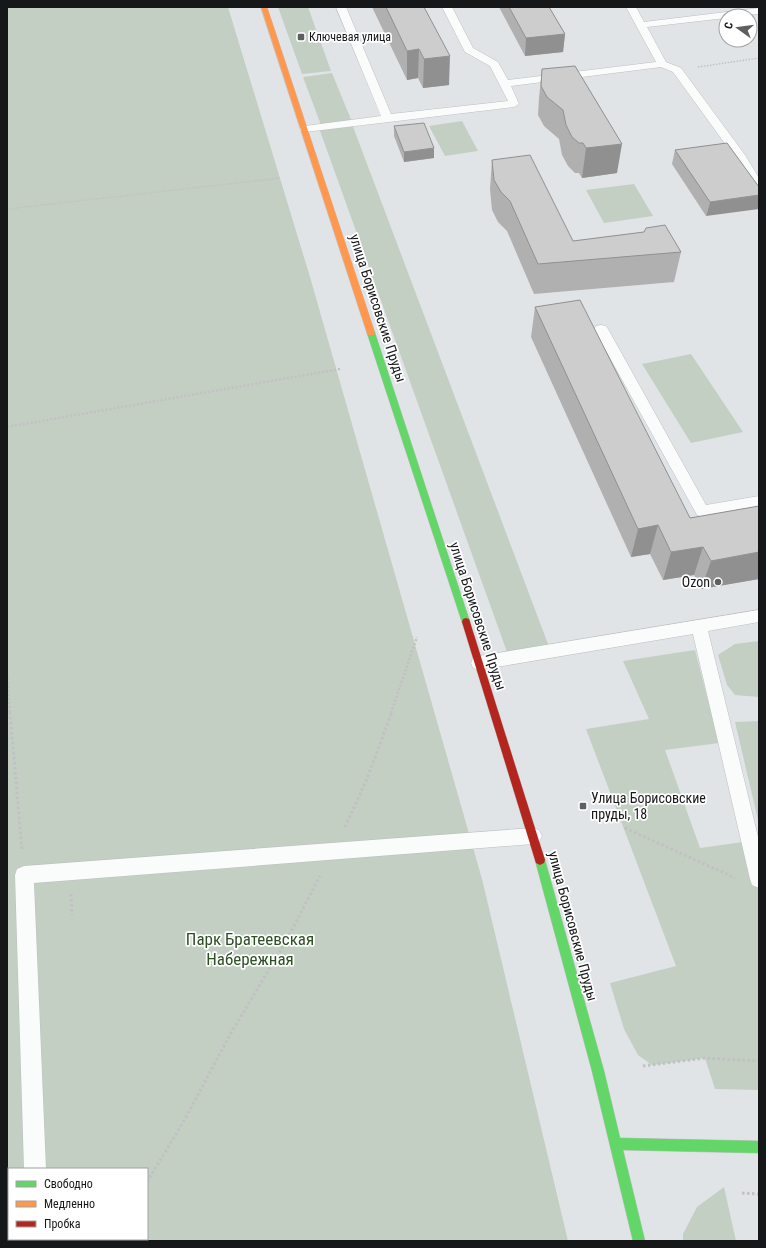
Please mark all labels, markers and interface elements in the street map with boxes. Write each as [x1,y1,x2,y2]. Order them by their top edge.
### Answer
north arrow [718,8,758,48]
text: С [722,21,736,30]
place label: Ключевая улица [309,30,391,44]
marker: Ключевая улица [296,32,306,42]
street label: улица Борисовские Пруды [347,232,409,384]
street label: улица Борисовские Пруды [447,540,509,692]
place label: Ozon [682,574,710,590]
marker: Ozon [713,577,723,587]
place label: Улица Борисовские пруды, 18 [591,790,706,822]
marker: Улица Борисовские пруды, 18 [578,801,588,811]
street label: улица Борисовские Пруды [545,849,601,1003]
park label: Парк Братеевская Набережная [186,929,314,969]
legend [8,1168,148,1240]
text: Свободно [44,1177,93,1191]
text: Медленно [44,1197,95,1211]
text: Пробка [44,1217,81,1231]

